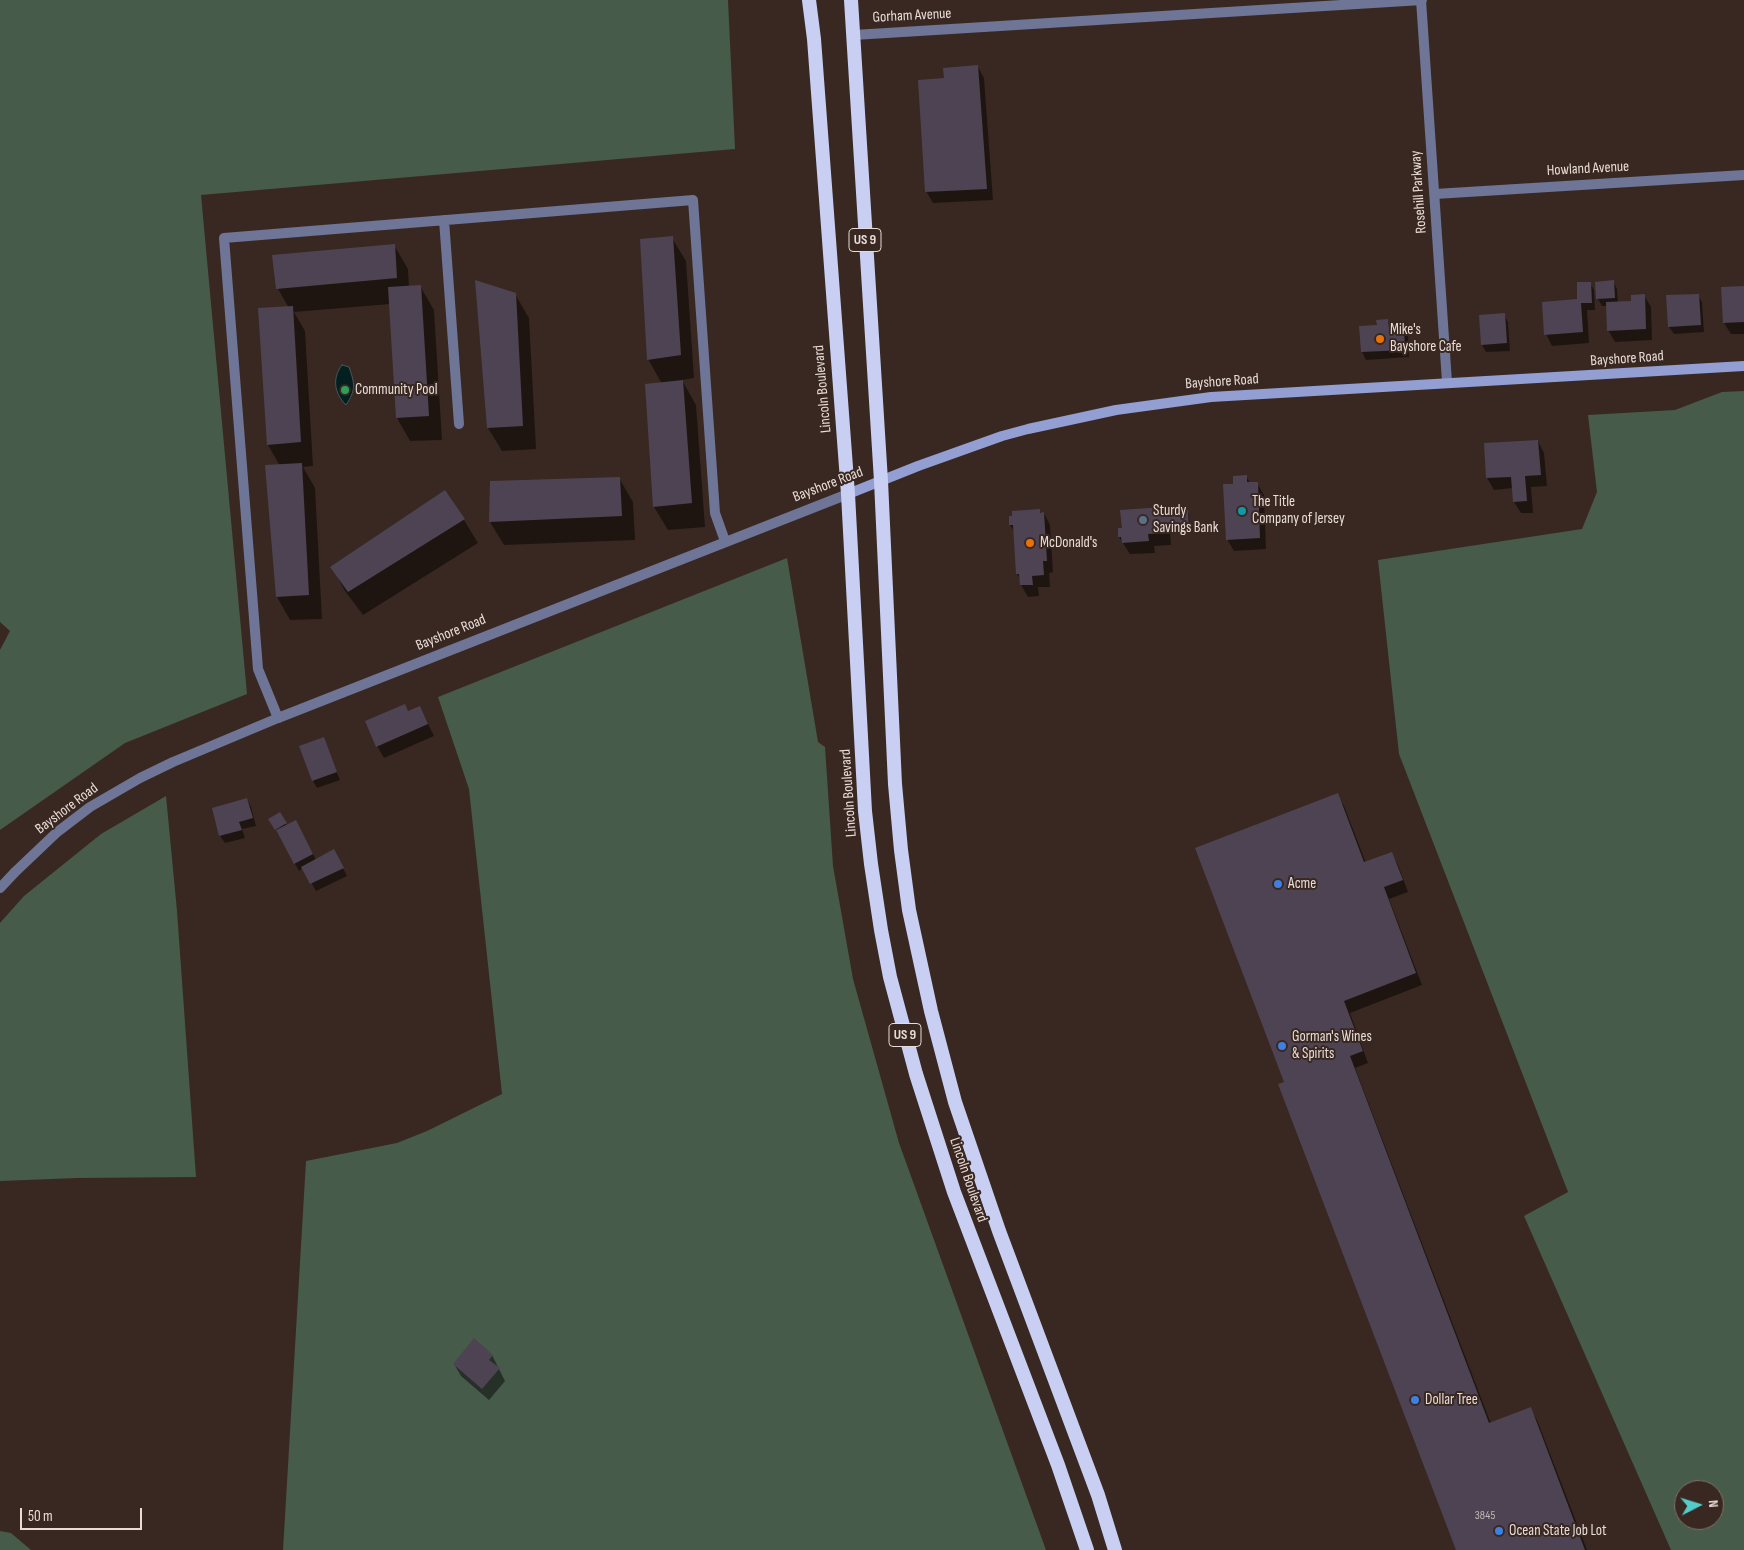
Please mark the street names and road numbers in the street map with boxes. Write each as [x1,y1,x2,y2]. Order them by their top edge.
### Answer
street label: Gorham Avenue [872,5,952,27]
street label: Rosehill Parkway [1407,150,1431,234]
street label: Howland Avenue [1546,158,1630,180]
road number: US 9 [849,228,881,252]
street label: Lincoln Boulevard [810,344,836,434]
street label: Bayshore Road [1590,347,1664,371]
street label: Bayshore Road [1185,370,1259,394]
street label: Bayshore Road [790,463,866,507]
street label: Bayshore Road [413,611,489,655]
street label: Lincoln Boulevard [837,748,861,838]
street label: Bayshore Road [32,780,102,838]
road number: US 9 [889,1024,921,1046]
street label: Lincoln Boulevard [945,1135,991,1225]

